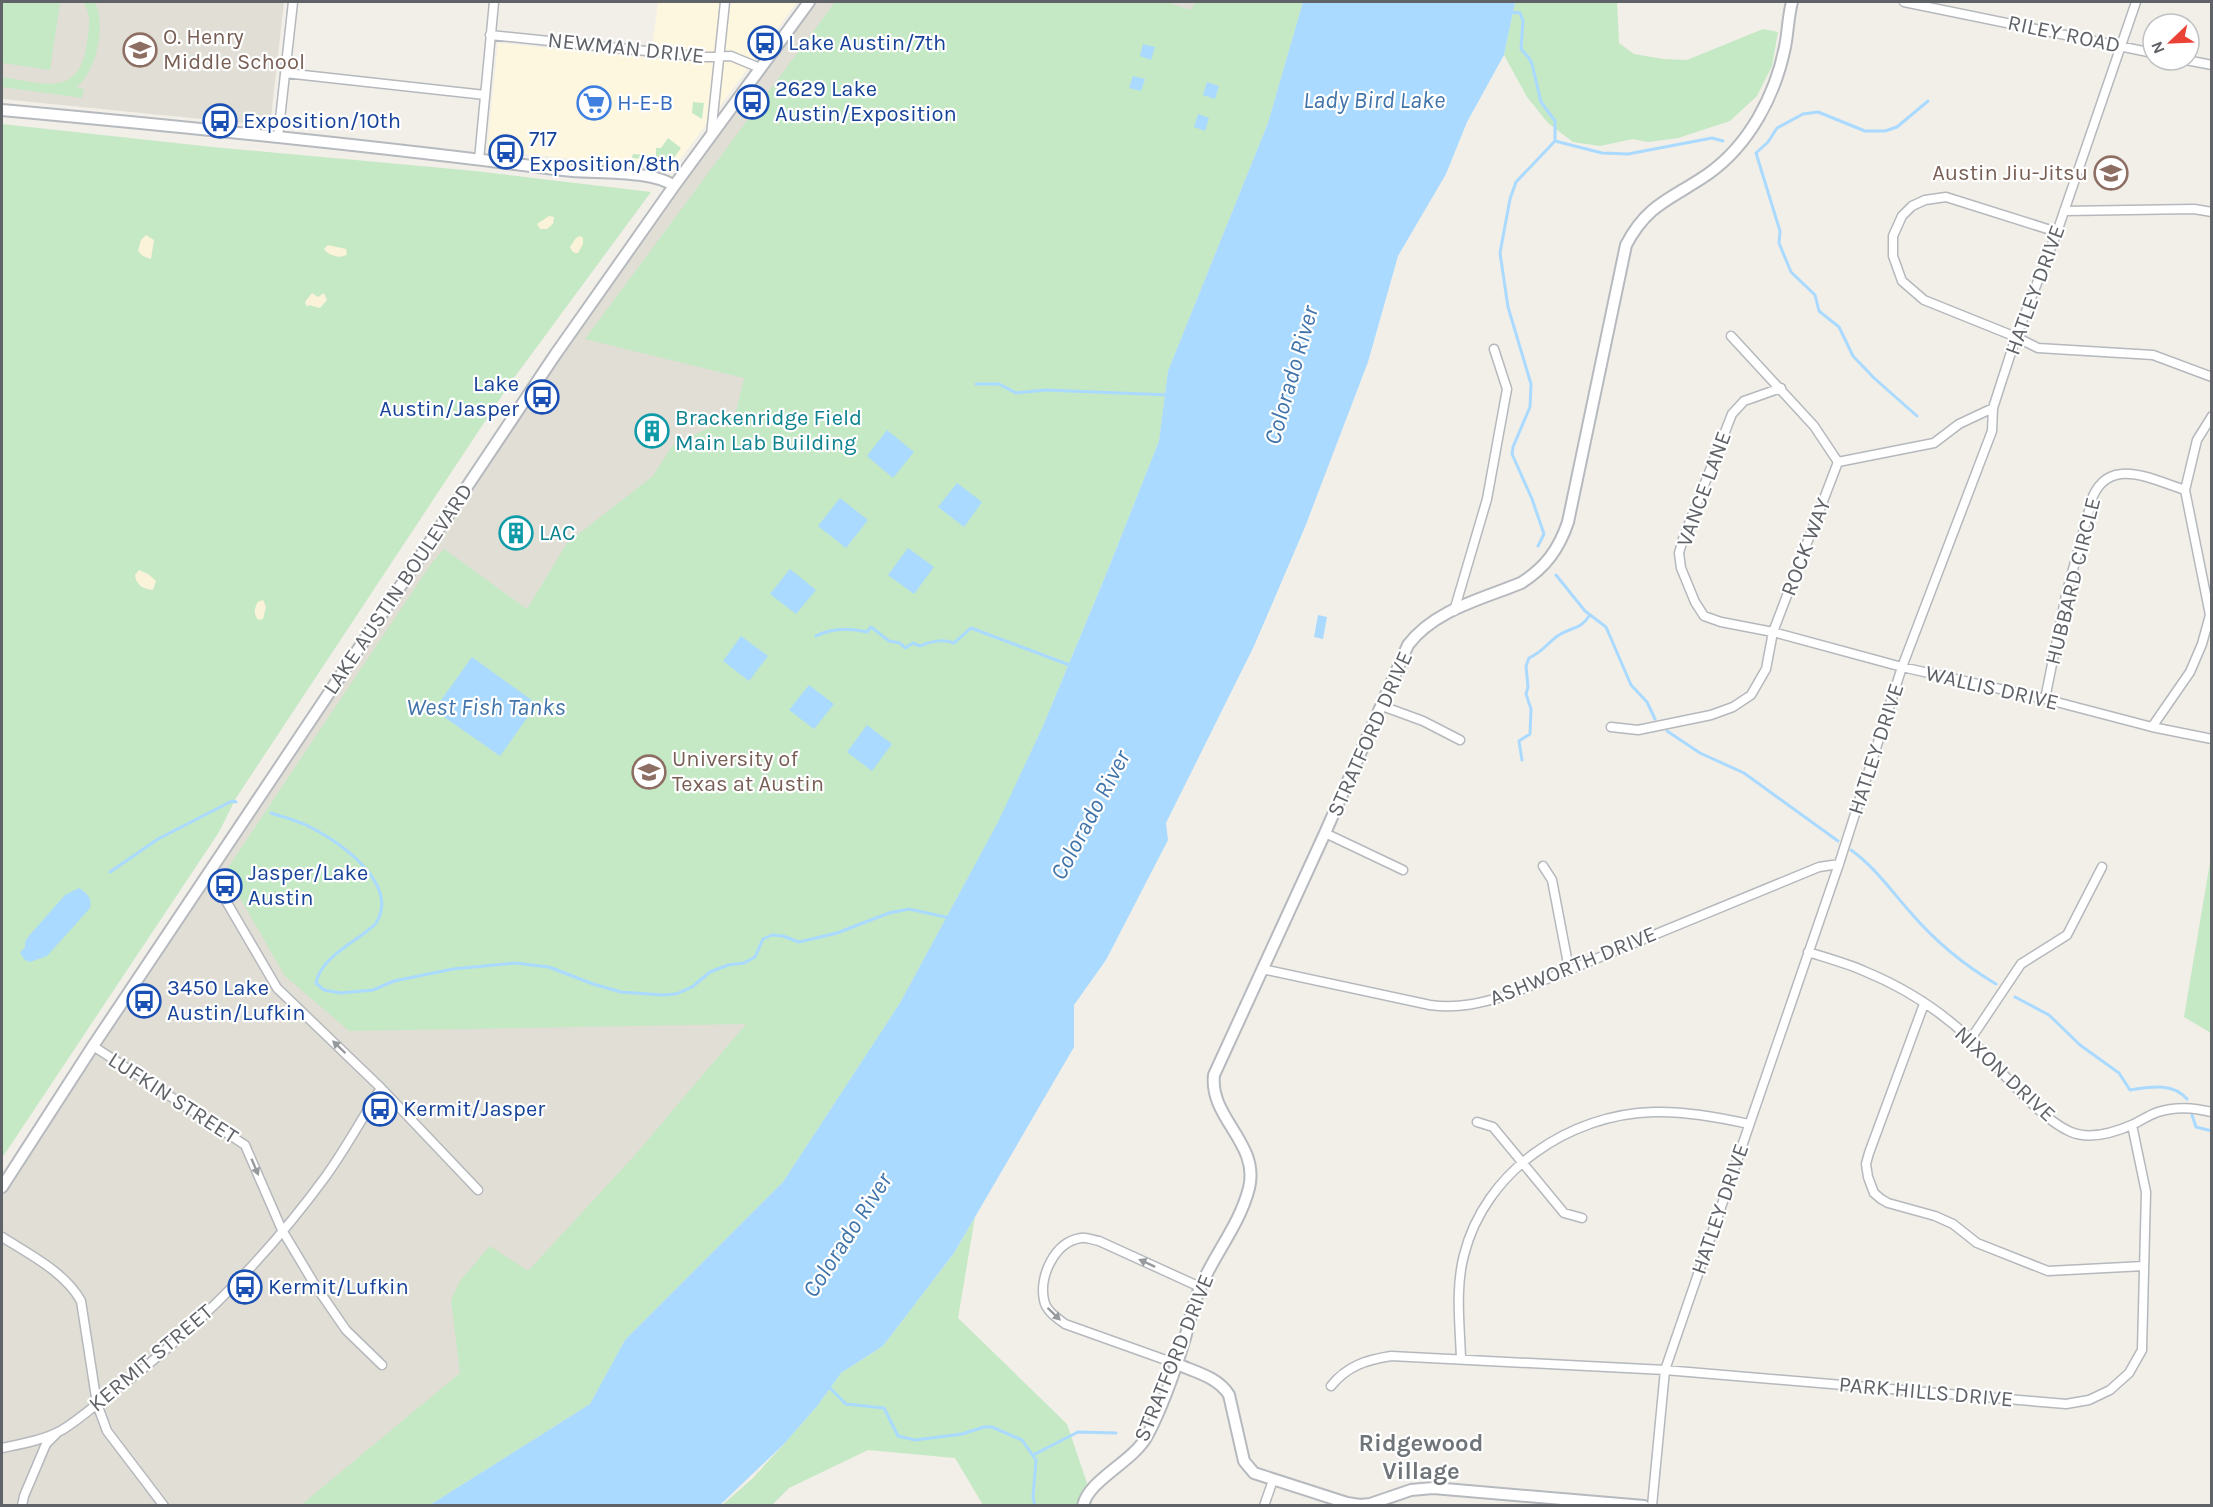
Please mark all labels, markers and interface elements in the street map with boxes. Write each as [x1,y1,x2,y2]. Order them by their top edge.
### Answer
street label: RILEY ROAD [2005,9,2123,59]
north arrow [2141,12,2201,72]
place label: O. Henry Middle School [163,24,305,75]
bus stop icon: Lake Austin/7th [747,25,783,61]
street label: NEWMAN DRIVE [546,27,706,69]
place label: Lake Austin/7th [788,30,946,56]
school or university icon: O. Henry Middle School [122,32,158,68]
text: N [2147,39,2169,57]
place label: 2629 Lake Austin/Exposition [775,76,957,127]
bus stop icon: 2629 Lake Austin/Exposition [734,84,770,120]
supermarket icon: H-E-B [576,85,612,121]
water label: Lady Bird Lake [1303,86,1445,114]
place label: H-E-B [617,90,673,116]
bus stop icon: Exposition/10th [202,103,238,139]
place label: Exposition/10th [243,108,401,134]
place label: 717 Exposition/8th [529,126,680,177]
bus stop icon: 717 Exposition/8th [488,134,524,170]
school or university icon: Austin Jiu-Jitsu [2093,155,2129,191]
place label: Austin Jiu-Jitsu [1932,160,2088,186]
street label: HATLEY DRIVE [1999,222,2071,358]
water label: Colorado River [1258,302,1324,448]
place label: Lake Austin/Jasper [379,371,519,422]
bus stop icon: Lake Austin/Jasper [524,379,560,415]
place label: Brackenridge Field Main Lab Building [675,405,862,456]
building icon: Brackenridge Field Main Lab Building [634,413,670,449]
street label: VANCE LANE [1671,428,1737,550]
street label: LAKE AUSTIN BOULEVARD [318,479,478,699]
street label: ROCK WAY [1775,494,1837,600]
street label: HUBBARD CIRCLE [2040,495,2106,667]
building icon: LAC [498,515,534,551]
place label: LAC [539,520,575,546]
street label: STRATFORD DRIVE [1322,647,1418,821]
street label: WALLIS DRIVE [1923,660,2061,716]
street label: HATLEY DRIVE [1843,680,1909,818]
water label: West Fish Tanks [406,693,566,721]
water label: Colorado River [1044,745,1136,885]
place label: University of Texas at Austin [672,746,824,797]
school or university icon: University of Texas at Austin [631,754,667,790]
place label: Jasper/Lake Austin [248,860,368,911]
bus stop icon: Jasper/Lake Austin [207,868,243,904]
street label: ASHWORTH DRIVE [1486,921,1660,1011]
place label: 3450 Lake Austin/Lufkin [167,975,306,1026]
bus stop icon: 3450 Lake Austin/Lufkin [126,983,162,1019]
street label: NIXON DRIVE [1949,1021,2061,1127]
one-way arrow [333,1040,347,1054]
street label: LUFKIN STREET [103,1046,243,1150]
bus stop icon: Kermit/Jasper [362,1091,398,1127]
place label: Kermit/Jasper [403,1096,545,1122]
street label: HATLEY DRIVE [1686,1140,1754,1278]
one-way arrow [250,1158,260,1176]
water label: Colorado River [796,1167,898,1303]
one-way arrow [1138,1259,1155,1268]
bus stop icon: Kermit/Lufkin [227,1269,263,1305]
street label: STRATFORD DRIVE [1129,1270,1219,1446]
place label: Kermit/Lufkin [268,1274,409,1300]
street label: KERMIT STREET [84,1299,218,1417]
one-way arrow [1047,1307,1062,1321]
street label: PARK HILLS DRIVE [1838,1371,2014,1413]
district label: Ridgewood Village [1359,1429,1483,1485]

